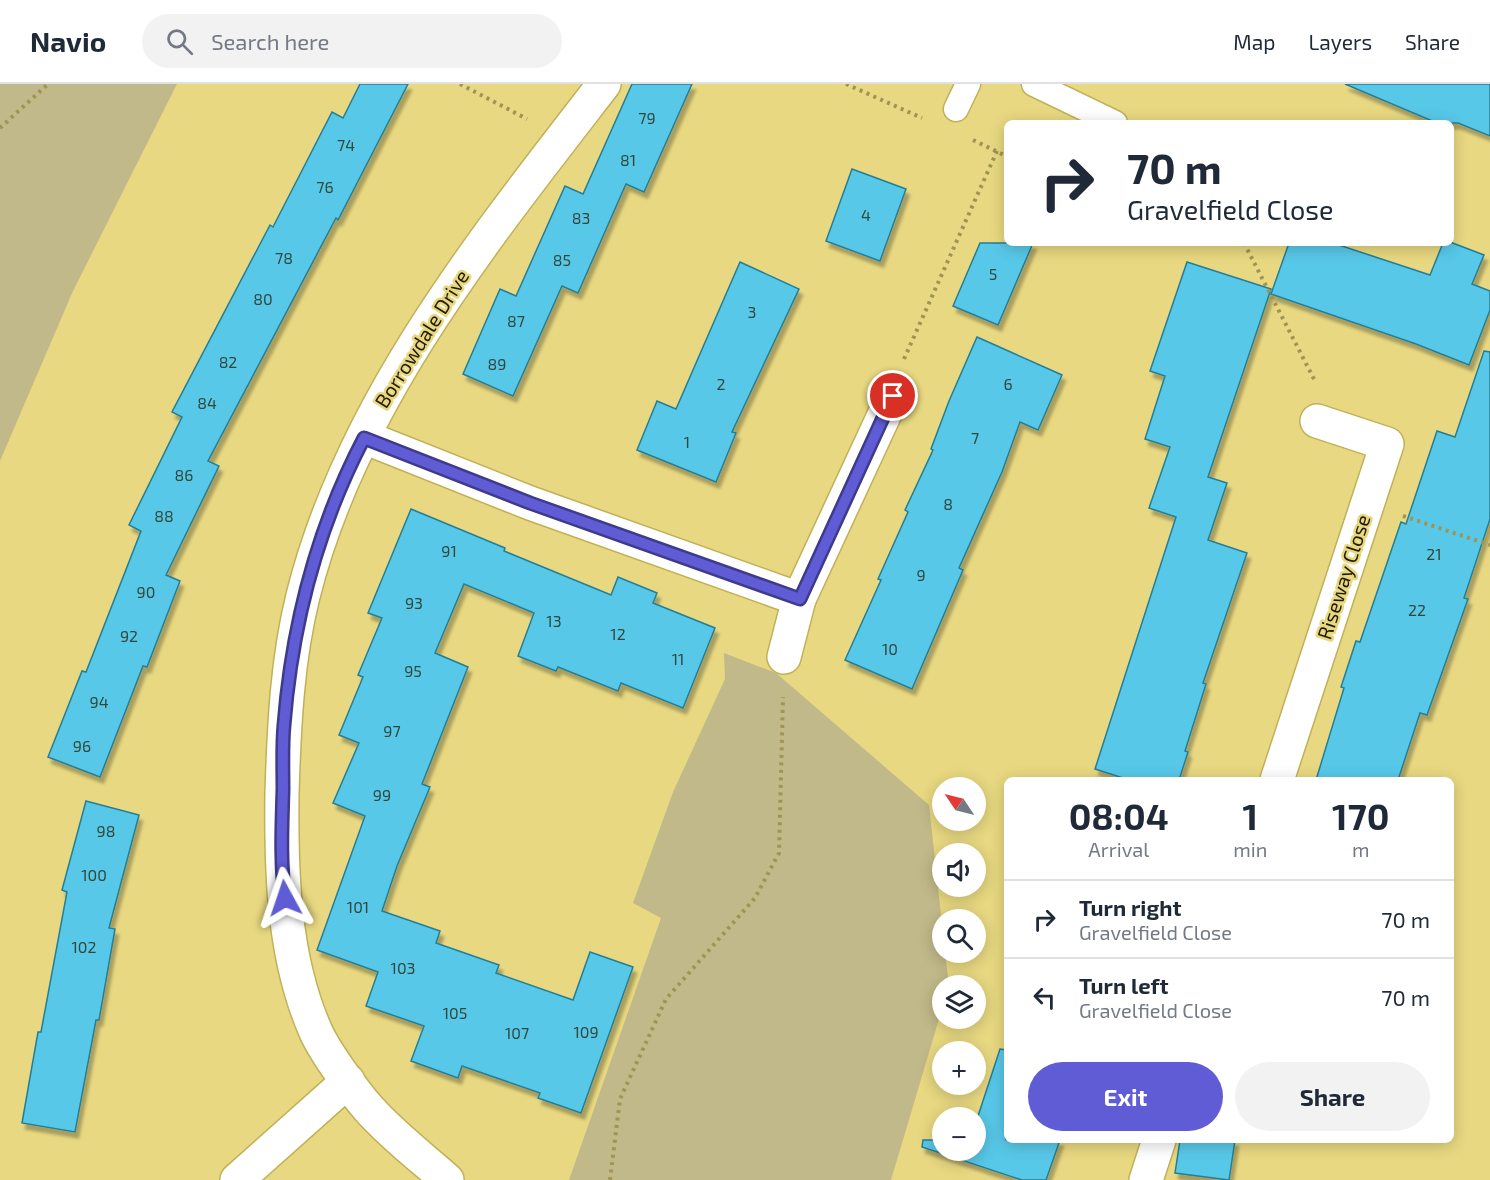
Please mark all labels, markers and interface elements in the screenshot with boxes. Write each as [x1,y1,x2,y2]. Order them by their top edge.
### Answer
search box [142,14,562,68]
text: Navio [30,24,106,58]
icon: search [163,25,196,58]
text: Search here [211,28,329,54]
text: Map [1233,29,1275,54]
text: Layers [1308,29,1372,54]
text: Share [1405,29,1460,54]
house number: 79 [638,108,656,127]
house number: 74 [337,135,355,154]
text: 70 m [1127,142,1222,192]
icon: right [1028,144,1106,222]
house number: 81 [620,150,636,169]
house number: 76 [316,177,334,196]
text: Gravelfield Close [1127,193,1334,225]
house number: 4 [861,205,871,224]
house number: 83 [572,208,590,227]
house number: 78 [275,248,293,267]
house number: 85 [553,250,571,269]
house number: 5 [989,264,997,283]
street label: Borrowdale Drive [369,265,473,412]
house number: 80 [253,289,273,308]
house number: 3 [748,302,756,321]
house number: 87 [507,311,525,330]
house number: 82 [219,352,237,371]
house number: 89 [488,354,506,373]
pin [867,370,918,421]
house number: 2 [717,374,726,393]
house number: 6 [1003,374,1013,393]
icon: arrive [876,379,909,412]
house number: 84 [197,393,217,412]
house number: 7 [971,428,979,447]
house number: 1 [684,432,690,451]
house number: 86 [175,465,193,484]
house number: 8 [943,494,953,513]
house number: 88 [154,506,174,525]
street label: Riseway Close [1312,511,1375,642]
house number: 91 [441,541,457,560]
house number: 21 [1426,544,1442,563]
house number: 9 [916,565,926,584]
house number: 90 [137,582,155,601]
house number: 93 [405,593,423,612]
house number: 22 [1408,600,1426,619]
house number: 13 [546,611,562,630]
house number: 12 [610,624,626,643]
house number: 92 [120,626,138,645]
house number: 10 [882,639,898,658]
house number: 11 [672,649,684,668]
house number: 95 [404,661,422,680]
house number: 94 [90,692,109,711]
house number: 97 [383,721,401,740]
house number: 96 [73,736,91,755]
north arrow [932,777,986,831]
map controls [932,777,986,1161]
house number: 99 [373,785,391,804]
text: 08:04 [1069,794,1169,837]
text: 1 [1243,794,1258,837]
text: 170 [1332,794,1389,837]
house number: 98 [97,821,115,840]
text: Arrival [1088,837,1149,861]
text: min [1233,837,1267,861]
text: m [1352,837,1369,861]
button: sound [932,843,986,897]
house number: 100 [81,865,107,884]
position arrow [253,866,317,930]
text: Turn right [1079,894,1181,920]
house number: 101 [347,897,369,916]
icon: right [1028,903,1061,936]
text: 70 m [1381,906,1430,932]
button: search [932,909,986,963]
text: Gravelfield Close [1079,920,1232,944]
house number: 102 [71,937,97,956]
house number: 103 [391,958,415,977]
text: Turn left [1079,972,1168,998]
button: layers [932,975,986,1029]
icon: left [1028,981,1061,1014]
text: 70 m [1381,984,1430,1010]
text: Gravelfield Close [1079,998,1232,1022]
house number: 105 [443,1003,467,1022]
house number: 109 [573,1022,599,1041]
house number: 107 [505,1023,529,1042]
button: + [932,1041,986,1095]
button: Exit [1028,1062,1223,1131]
button: Share [1235,1062,1430,1131]
button: − [932,1107,986,1161]

